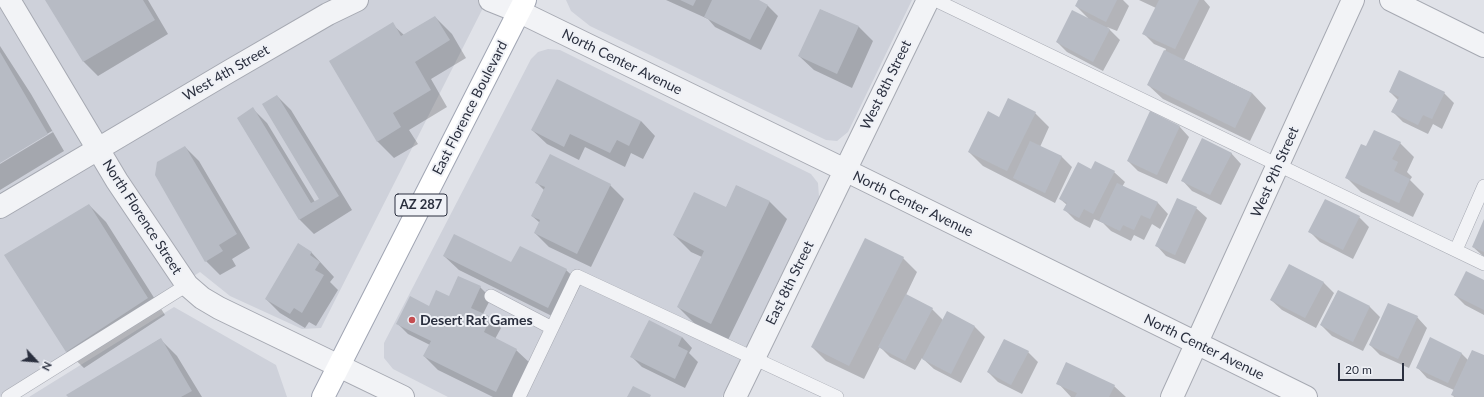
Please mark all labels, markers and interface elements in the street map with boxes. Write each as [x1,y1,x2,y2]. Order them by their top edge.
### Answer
street label: North Center Avenue [559,26,685,98]
street label: East Florence Boulevard [429,38,511,178]
street label: West 8th Street [857,38,915,132]
street label: West 4th Street [180,41,272,105]
street label: West 9th Street [1248,124,1302,220]
street label: North Florence Street [99,157,185,277]
street label: North Center Avenue [850,168,976,240]
road number: AZ 287 [395,194,447,216]
street label: East 8th Street [762,238,818,328]
street label: North Center Avenue [1141,311,1267,383]
place label: Desert Rat Games [420,312,533,328]
marker: Desert Rat Games [407,315,417,325]
north arrow [16,341,56,381]
scale bar [1340,355,1406,381]
text: N [40,360,55,373]
text: 20 m [1345,362,1372,377]

